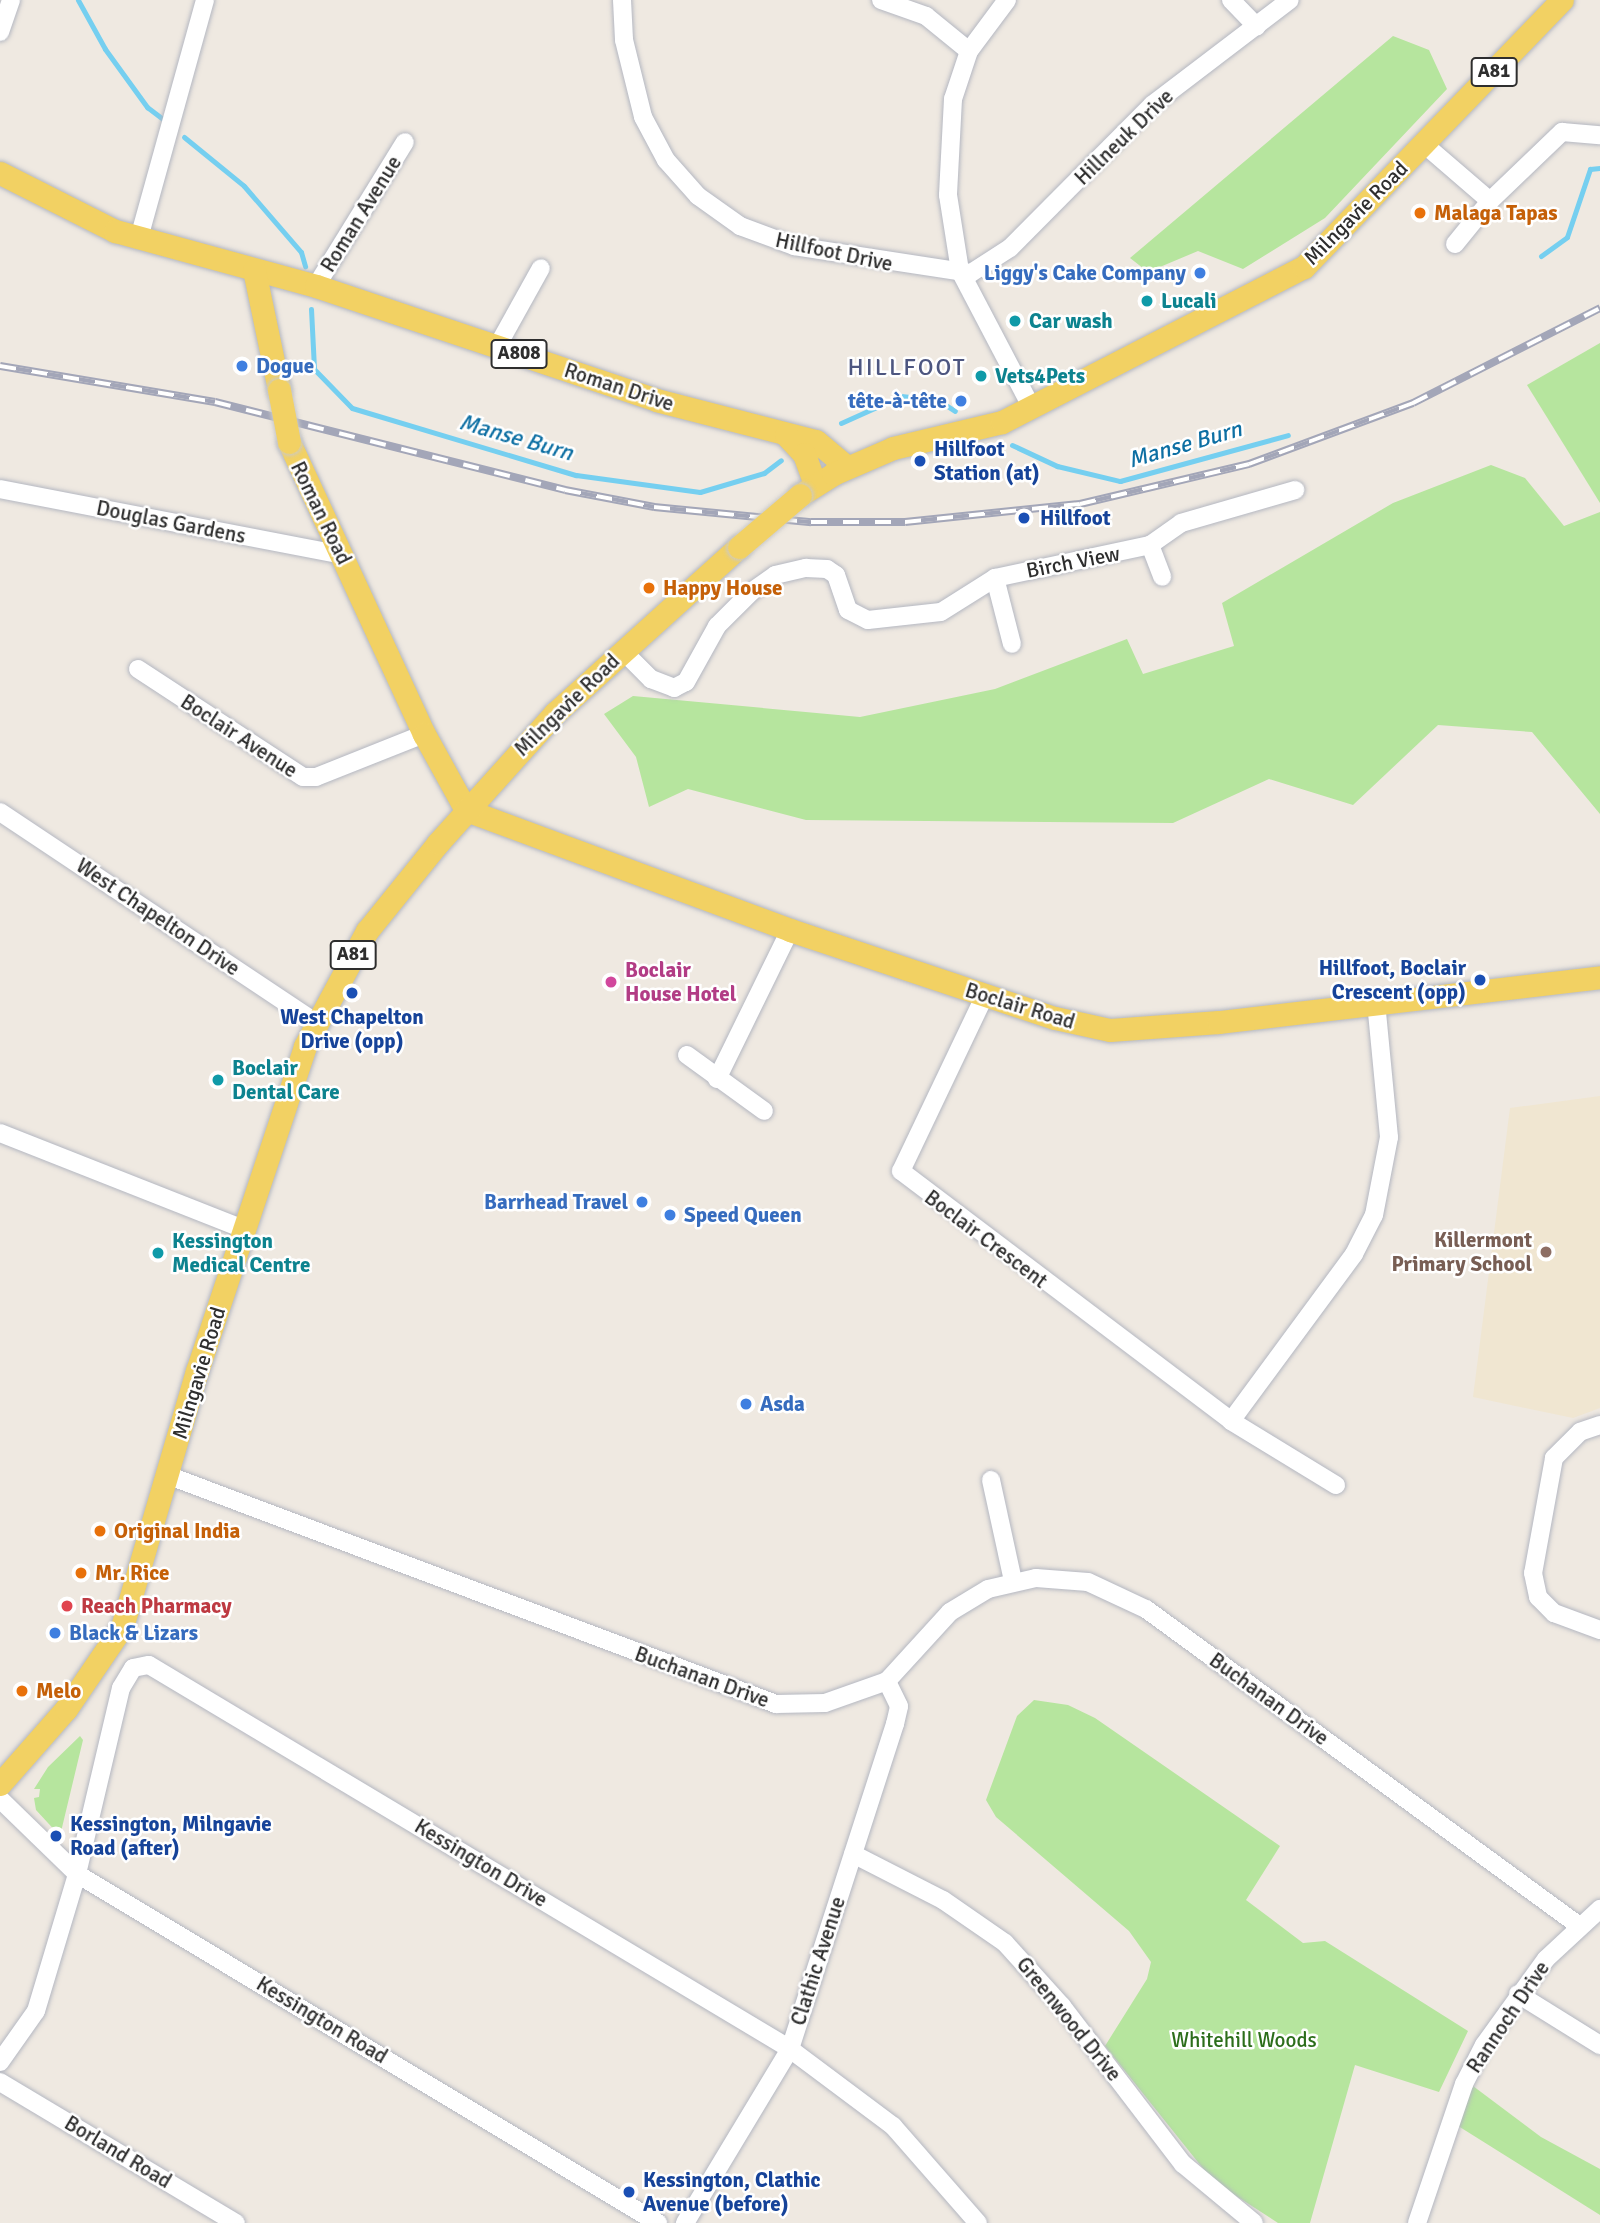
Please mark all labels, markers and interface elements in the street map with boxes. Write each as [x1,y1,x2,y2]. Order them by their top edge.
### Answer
road number: A81 [1470,57,1518,88]
street label: Hillneuk Drive [1069,84,1179,190]
street label: Roman Avenue [315,151,407,277]
street label: Milngavie Road [1299,156,1413,270]
place label: Malaga Tapas [1434,200,1558,226]
marker: Malaga Tapas [1412,205,1428,221]
street label: Hillfoot Drive [773,227,895,277]
place label: Liggy's Cake Company [984,260,1186,286]
marker: Liggy's Cake Company [1192,265,1208,281]
place label: Lucali [1161,288,1217,314]
marker: Lucali [1139,293,1155,309]
place label: Car wash [1029,308,1113,334]
marker: Car wash [1007,313,1023,329]
road number: A808 [489,338,549,370]
place label: Dogue [256,353,314,379]
district label: HILLFOOT [849,354,965,382]
street label: Roman Drive [561,357,677,417]
marker: Dogue [234,358,250,374]
place label: Vets4Pets [995,363,1085,389]
marker: Vets4Pets [973,368,989,384]
place label: tête-à-tête [848,388,947,414]
marker: tête-à-tête [953,393,969,409]
water label: Manse Burn [456,409,576,467]
water label: Manse Burn [1125,416,1245,474]
place label: Hillfoot Station (at) [934,436,1040,486]
marker: Hillfoot Station (at) [912,453,928,469]
street label: Roman Road [285,457,357,569]
street label: Douglas Gardens [94,495,248,549]
place label: Hillfoot [1040,505,1111,531]
marker: Hillfoot [1014,508,1034,528]
street label: Birch View [1024,541,1122,583]
place label: Happy House [663,575,782,601]
marker: Happy House [641,580,657,596]
street label: Milngavie Road [509,648,625,762]
street label: Boclair Avenue [176,689,302,783]
street label: West Chapelton Drive [71,853,245,981]
road number: A81 [328,939,378,970]
place label: Hillfoot, Boclair Crescent (opp) [1319,955,1466,1005]
place label: Boclair House Hotel [625,957,736,1007]
marker: Hillfoot, Boclair Crescent (opp) [1472,972,1488,988]
marker: Boclair House Hotel [603,974,619,990]
street label: Boclair Road [962,977,1078,1035]
marker: West Chapelton Drive (opp) [344,985,360,1001]
place label: West Chapelton Drive (opp) [280,1004,424,1054]
place label: Boclair Dental Care [232,1055,340,1105]
marker: Boclair Dental Care [210,1072,226,1088]
street label: Boclair Crescent [920,1185,1052,1293]
place label: Barrhead Travel [484,1189,628,1215]
marker: Barrhead Travel [634,1194,650,1210]
place label: Speed Queen [684,1202,802,1228]
marker: Speed Queen [662,1207,678,1223]
place label: Killermont Primary School [1391,1227,1532,1277]
place label: Kessington Medical Centre [172,1228,310,1278]
marker: Killermont Primary School [1538,1244,1554,1260]
marker: Kessington Medical Centre [150,1245,166,1261]
street label: Milngavie Road [167,1304,231,1442]
place label: Asda [760,1391,805,1417]
marker: Asda [738,1396,754,1412]
place label: Original India [114,1518,240,1544]
marker: Original India [92,1523,108,1539]
place label: Mr. Rice [95,1560,169,1586]
marker: Mr. Rice [73,1565,89,1581]
place label: Reach Pharmacy [81,1593,232,1619]
marker: Reach Pharmacy [59,1598,75,1614]
place label: Black & Lizars [69,1620,198,1646]
marker: Black & Lizars [47,1625,63,1641]
street label: Buchanan Drive [631,1641,773,1713]
street label: Buchanan Drive [1204,1647,1334,1751]
place label: Melo [36,1678,81,1704]
marker: Melo [14,1683,30,1699]
place label: Kessington, Milngavie Road (after) [70,1811,272,1861]
street label: Kessington Drive [410,1813,552,1913]
marker: Kessington, Milngavie Road (after) [48,1828,64,1844]
street label: Clathic Avenue [785,1893,851,2029]
street label: Greenwood Drive [1011,1952,1127,2086]
street label: Rannoch Drive [1461,1956,1555,2078]
street label: Kessington Road [252,1971,392,2069]
park label: Whitehill Woods [1171,2027,1317,2053]
street label: Borland Road [60,2110,176,2194]
place label: Kessington, Clathic Avenue (before) [643,2167,820,2217]
marker: Kessington, Clathic Avenue (before) [621,2184,637,2200]

